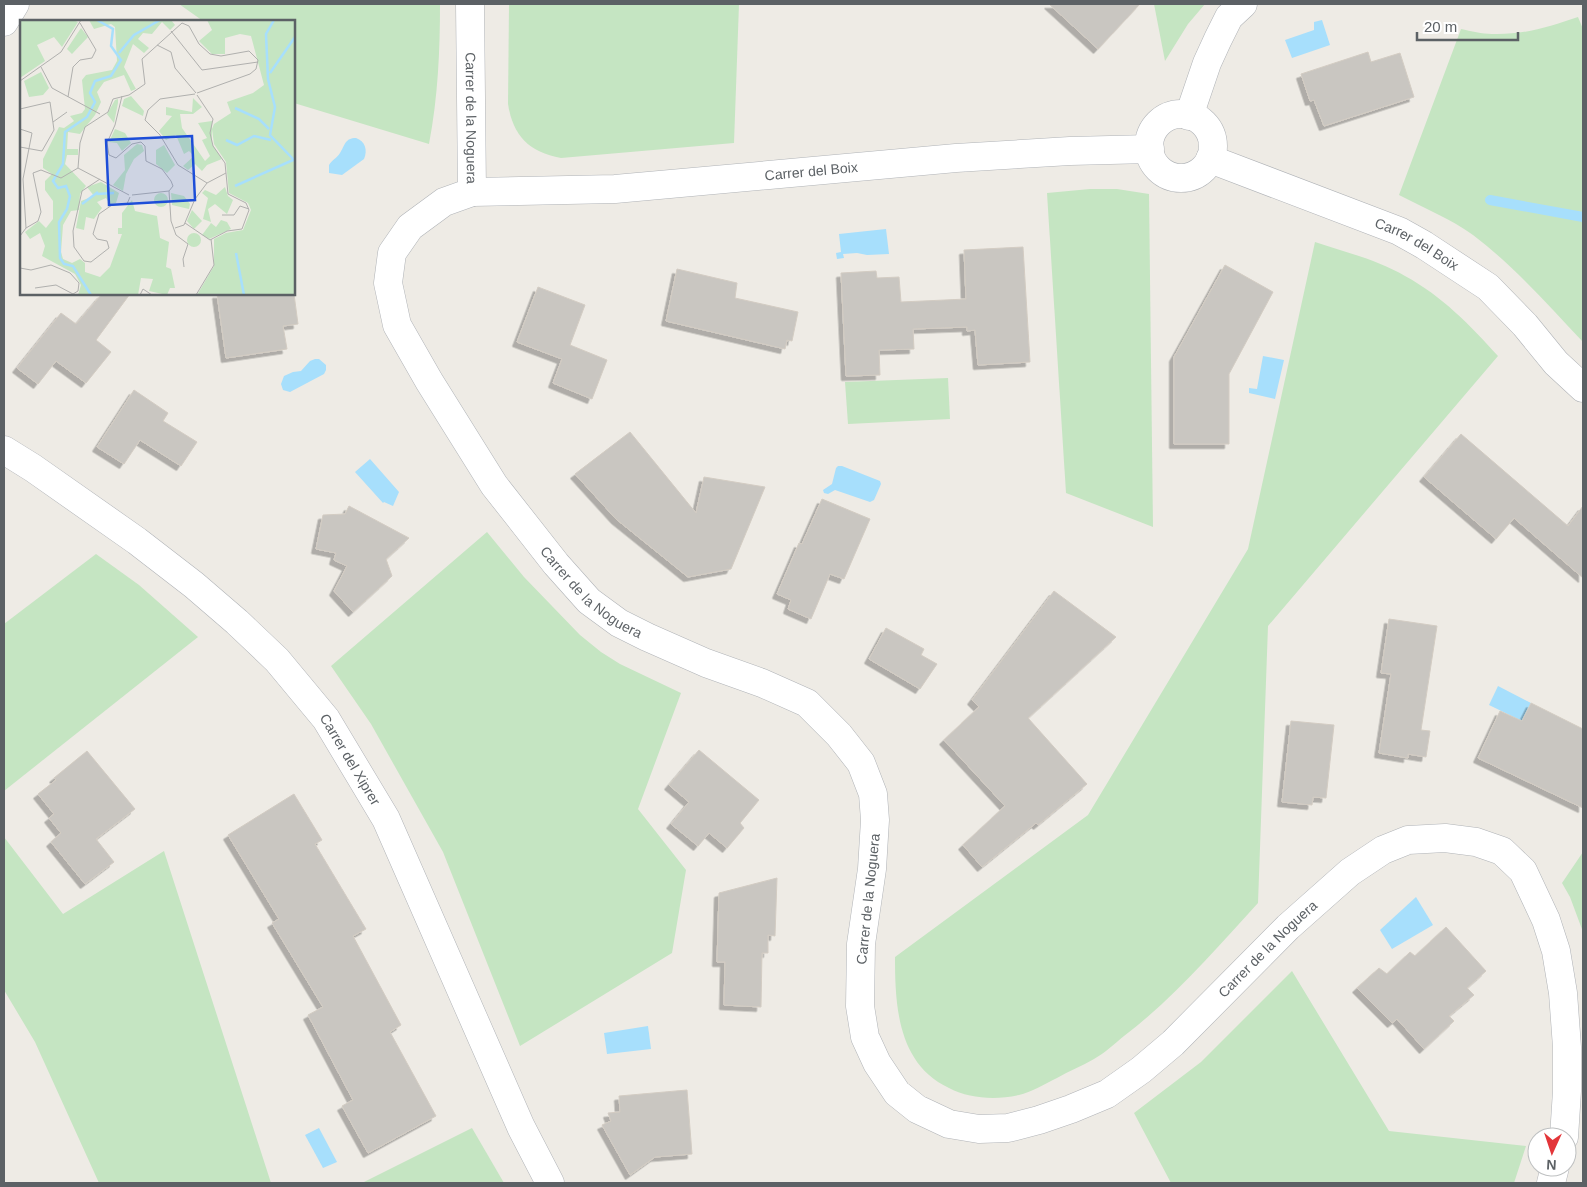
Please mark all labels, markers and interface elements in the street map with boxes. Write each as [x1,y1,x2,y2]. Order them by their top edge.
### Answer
scale bar [1417,10,1518,42]
text: 20 m [1424,18,1457,35]
inset map [20,20,295,295]
street label: Carrer de la Noguera [463,52,480,184]
street label: Carrer del Boix [764,159,858,183]
street label: Carrer del Boix [1373,215,1462,274]
street label: Carrer de la Noguera [537,543,645,641]
street label: Carrer del Xiprer [317,711,384,808]
street label: Carrer de la Noguera [853,833,883,965]
street label: Carrer de la Noguera [1215,897,1320,1001]
north arrow [1527,1127,1577,1177]
text: N [1546,1157,1557,1173]

